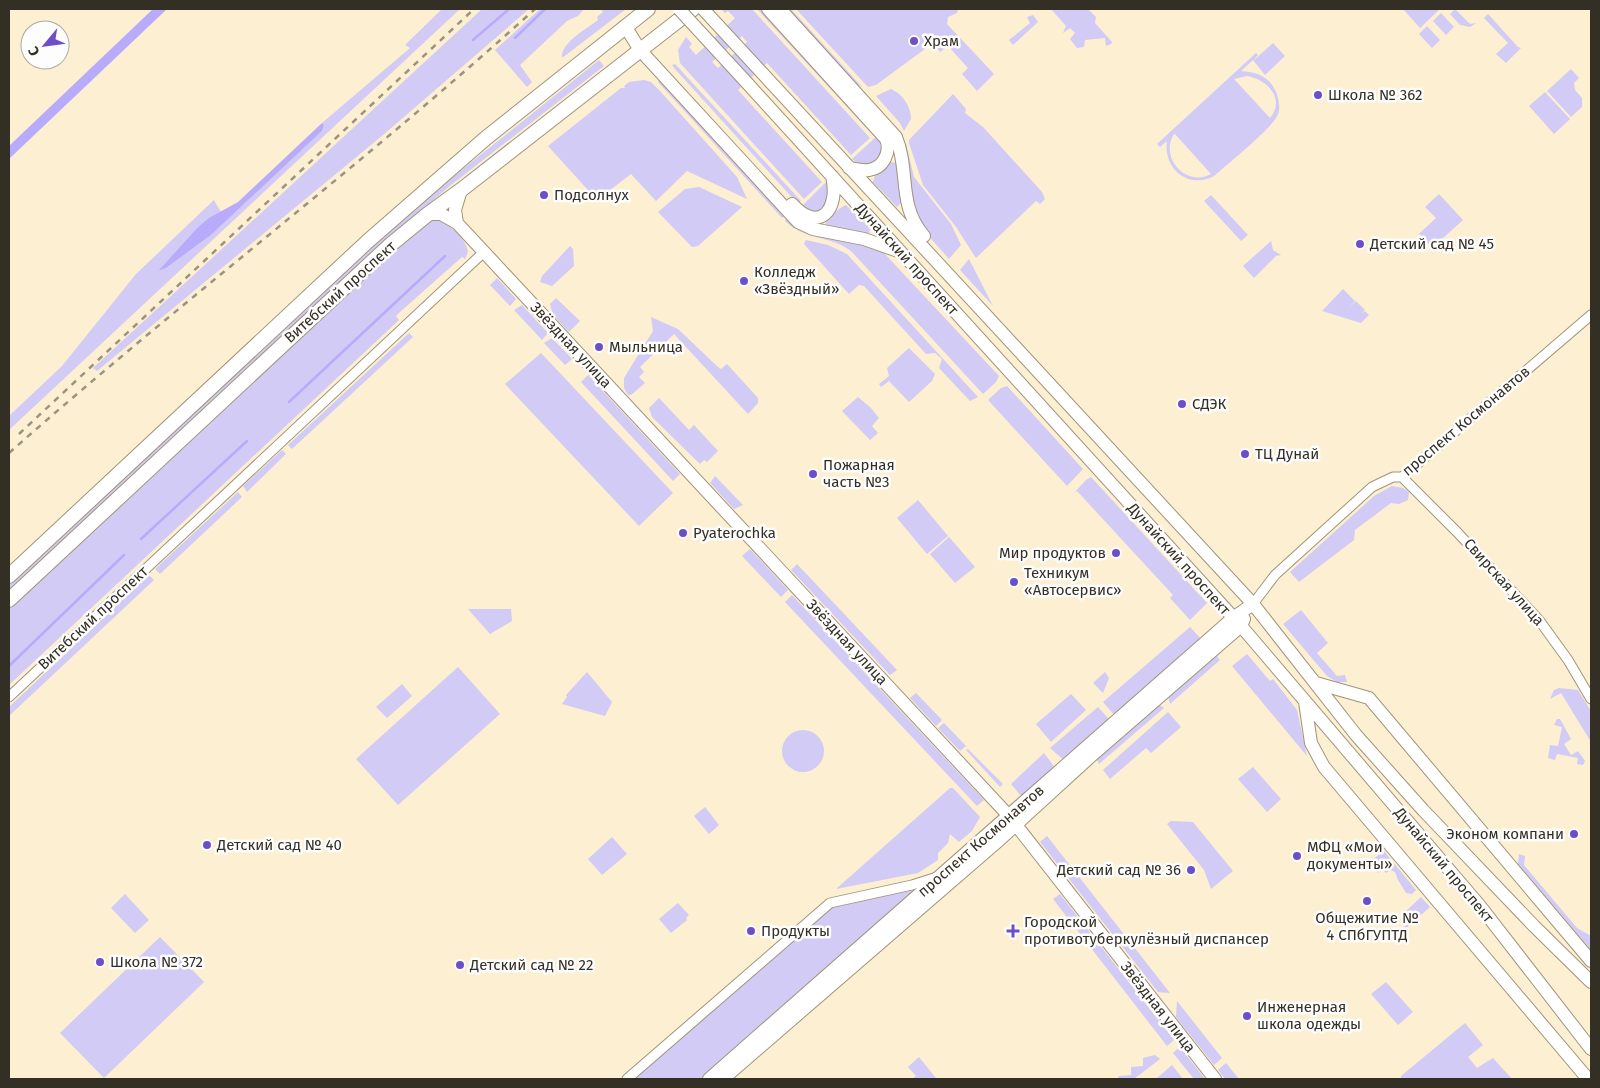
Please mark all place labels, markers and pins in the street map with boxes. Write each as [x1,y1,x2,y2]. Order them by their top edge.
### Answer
place label: Храм [924,32,959,50]
marker: Храм [908,35,920,47]
place label: Школа № 362 [1328,86,1422,104]
marker: Школа № 362 [1312,89,1324,101]
place label: Подсолнух [554,186,629,204]
marker: Подсолнух [538,189,550,201]
place label: Детский сад № 45 [1369,235,1494,253]
marker: Детский сад № 45 [1354,238,1366,250]
place label: Колледж «Звёздный» [754,263,839,298]
marker: Колледж «Звёздный» [738,275,750,287]
place label: Мыльница [609,338,683,356]
marker: Мыльница [593,341,605,353]
place label: СДЭК [1192,395,1227,413]
marker: СДЭК [1176,398,1188,410]
place label: ТЦ Дунай [1255,445,1319,463]
marker: ТЦ Дунай [1239,448,1251,460]
place label: Пожарная часть №3 [823,456,895,491]
marker: Пожарная часть №3 [807,468,819,480]
place label: Pyaterochka [693,524,776,542]
marker: Pyaterochka [677,527,689,539]
place label: Мир продуктов [999,544,1106,562]
marker: Мир продуктов [1110,547,1122,559]
place label: Техникум «Автосервис» [1024,564,1122,599]
marker: Техникум «Автосервис» [1008,576,1020,588]
place label: Эконом компани [1446,825,1564,843]
marker: Эконом компани [1568,828,1580,840]
place label: Детский сад № 40 [216,836,342,854]
place label: МФЦ «Мои документы» [1307,838,1393,873]
marker: Детский сад № 40 [201,839,213,851]
marker: МФЦ «Мои документы» [1291,850,1303,862]
place label: Детский сад № 36 [1056,861,1181,879]
marker: Детский сад № 36 [1185,864,1197,876]
marker: Общежитие № 4 СПбГУПТД [1361,895,1373,907]
place label: Общежитие № 4 СПбГУПТД [1315,909,1419,944]
place label: Городской противотуберкулёзный диспансер [1024,913,1269,948]
place label: Продукты [761,922,830,940]
marker: Городской противотуберкулёзный диспансер [1006,924,1020,938]
marker: Продукты [745,925,757,937]
place label: Школа № 372 [110,953,203,971]
marker: Школа № 372 [94,956,106,968]
place label: Детский сад № 22 [469,956,593,974]
marker: Детский сад № 22 [454,959,466,971]
place label: Инженерная школа одежды [1257,998,1361,1033]
marker: Инженерная школа одежды [1241,1010,1253,1022]

